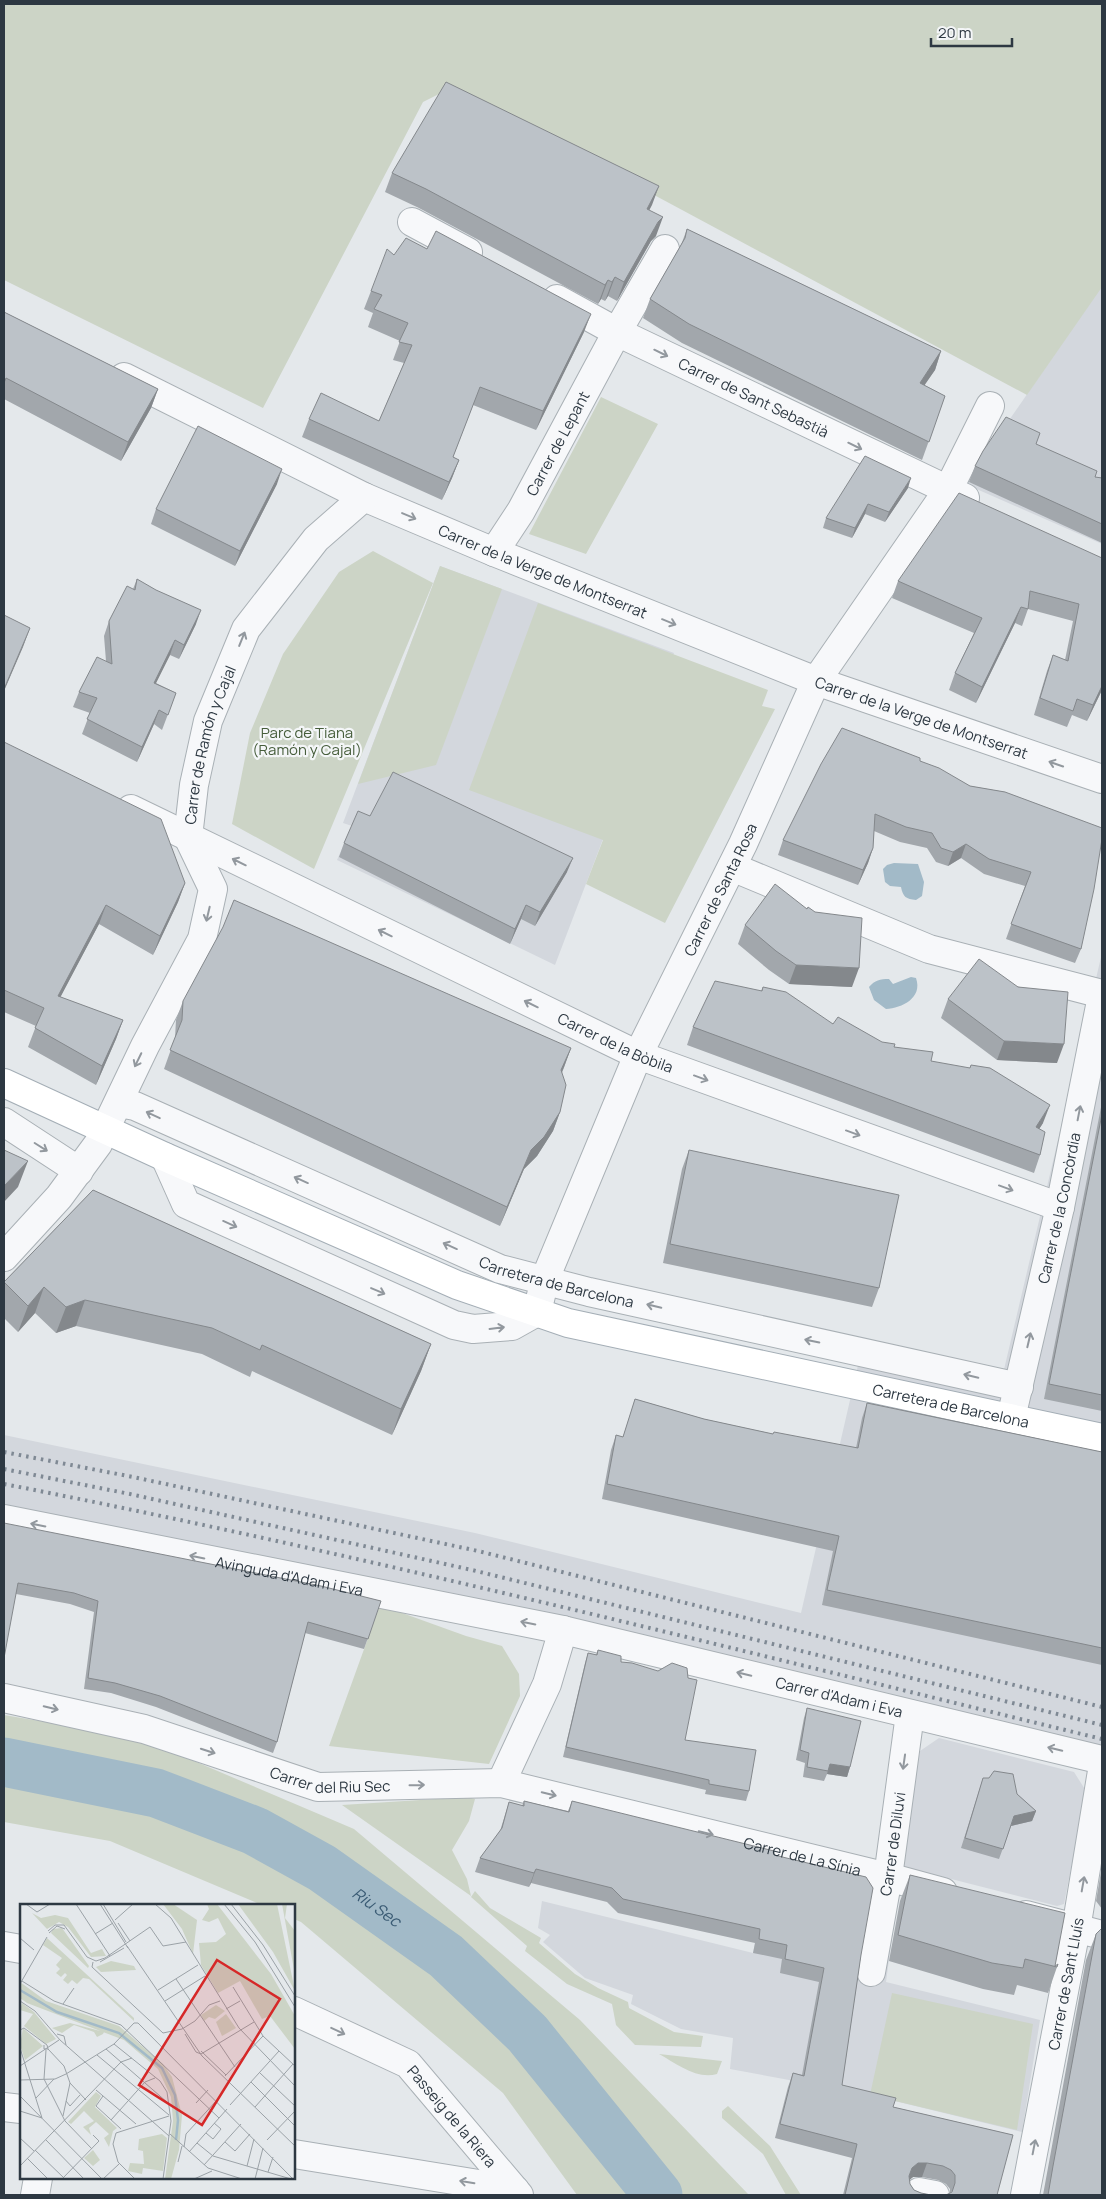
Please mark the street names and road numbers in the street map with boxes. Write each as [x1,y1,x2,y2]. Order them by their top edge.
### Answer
street label: Carrer de Sant Sebastià [675,352,832,442]
street label: Carrer de Lepant [521,387,594,499]
street label: Carrer de la Verge de Montserrat [435,519,651,623]
street label: Carrer de Ramón y Cajal [179,662,240,826]
street label: Carrer de la Verge de Montserrat [812,671,1031,763]
street label: Carrer de Santa Rosa [678,820,762,960]
street label: Carrer de la Bòbila [554,1007,676,1077]
street label: Carrer de la Concòrdia [1032,1131,1085,1286]
street label: Carretera de Barcelona [476,1251,636,1312]
street label: Carretera de Barcelona [871,1378,1031,1433]
street label: Avinguda d'Adam i Eva [214,1551,365,1601]
street label: Carrer d'Adam i Eva [773,1671,905,1722]
street label: Carrer del Riu Sec [267,1761,391,1798]
street label: Carrer de Diluvi [874,1790,910,1897]
street label: Carrer de La Sínia [742,1832,863,1881]
street label: Carrer de Sant Lluís [1042,1916,1088,2052]
street label: Passeig de la Riera [403,2061,501,2172]

